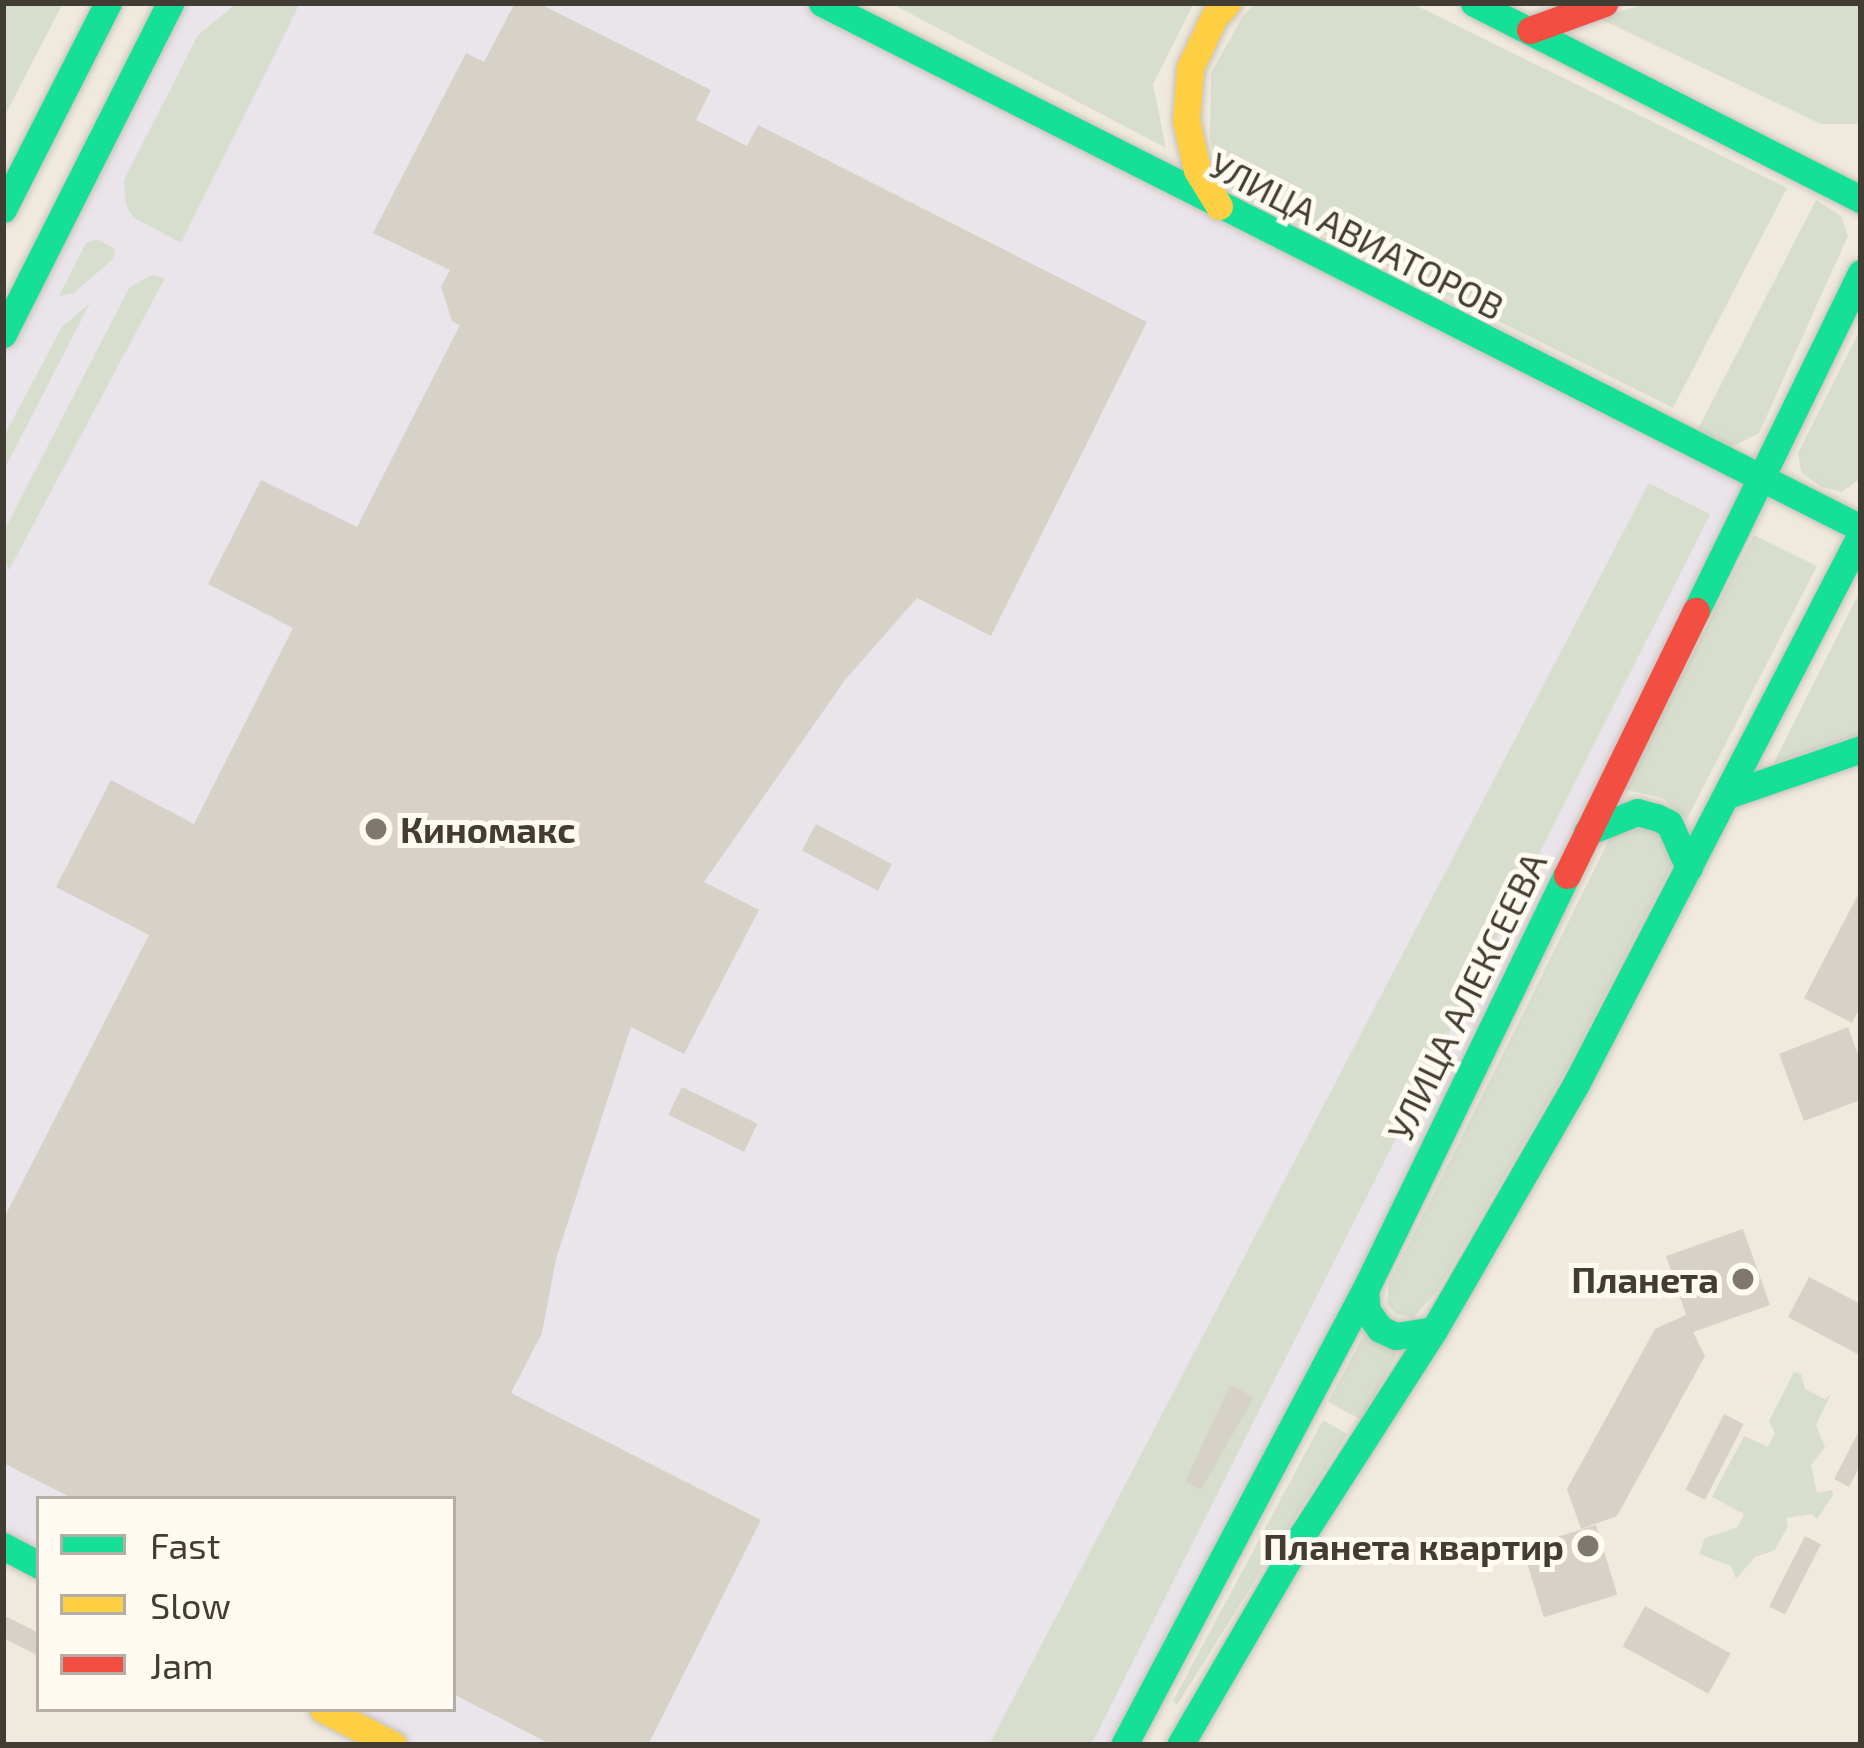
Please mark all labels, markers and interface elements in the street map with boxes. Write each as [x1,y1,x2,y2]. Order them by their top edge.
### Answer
street label: УЛИЦА АВИАТОРОВ [1203,142,1511,328]
place label: Киномакс [400,807,575,851]
marker: Киномакс [363,816,389,842]
street label: УЛИЦА АЛЕКСЕЕВА [1378,845,1554,1147]
place label: Планета [1571,1257,1719,1301]
marker: Планета [1730,1266,1756,1292]
legend [36,1496,456,1712]
text: Fast [150,1523,220,1566]
place label: Планета квартир [1263,1524,1564,1568]
marker: Планета квартир [1575,1533,1601,1559]
text: Slow [150,1583,231,1626]
text: Jam [150,1643,214,1686]

